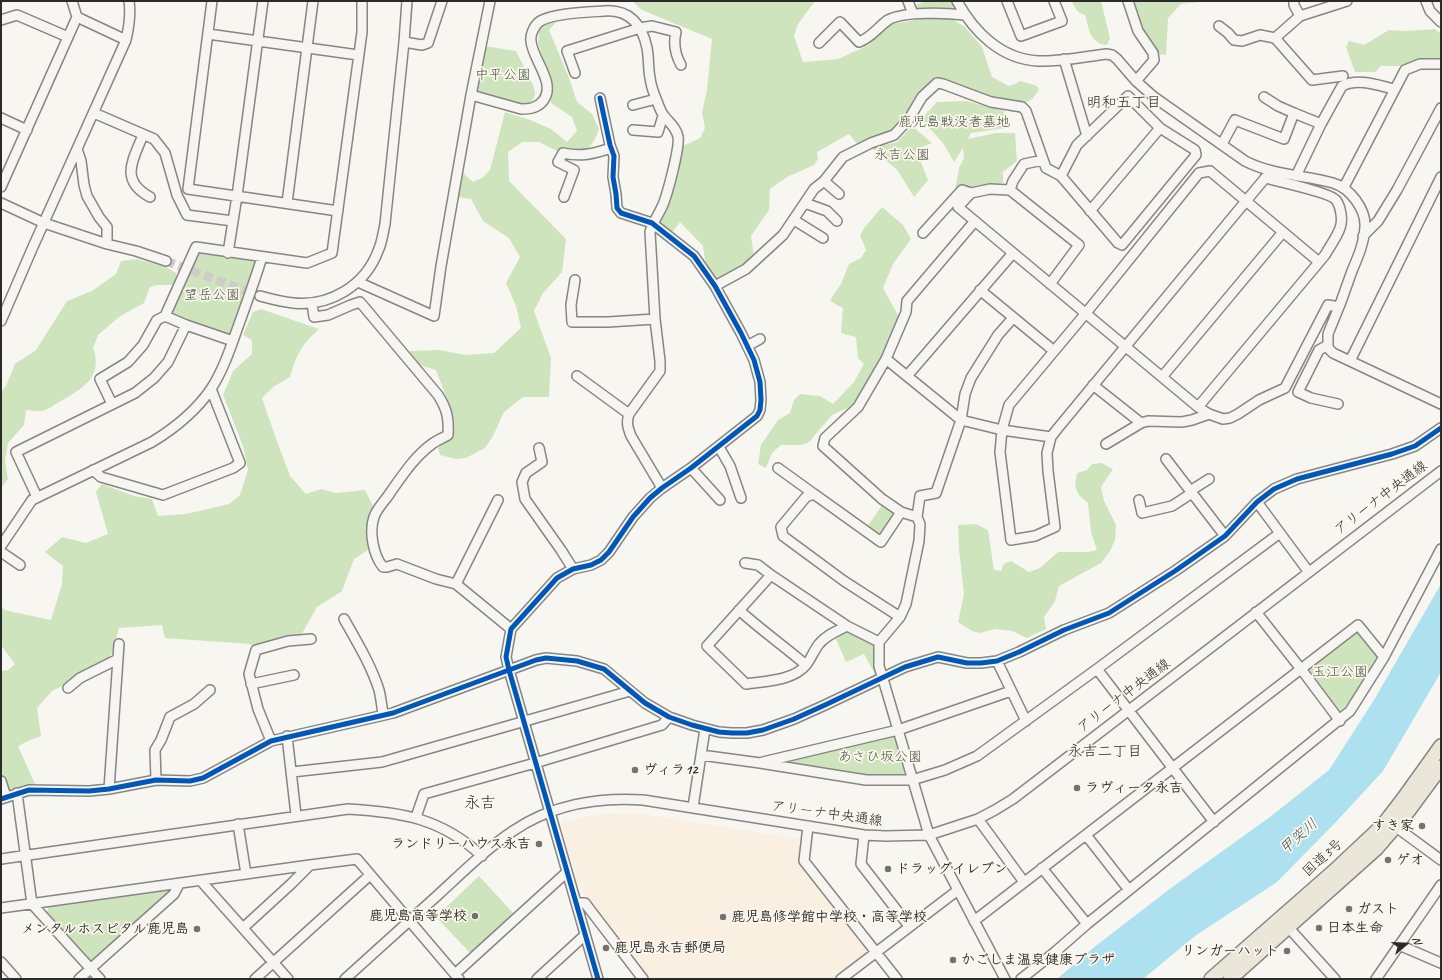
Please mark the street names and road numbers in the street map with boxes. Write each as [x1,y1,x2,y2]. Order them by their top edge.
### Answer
street label: アリーナ中央通線 [1331,458,1431,538]
street label: アリーナ中央通線 [1074,656,1174,736]
street label: アリーナ中央通線 [770,798,884,830]
street label: 国道3号 [1299,836,1347,880]

